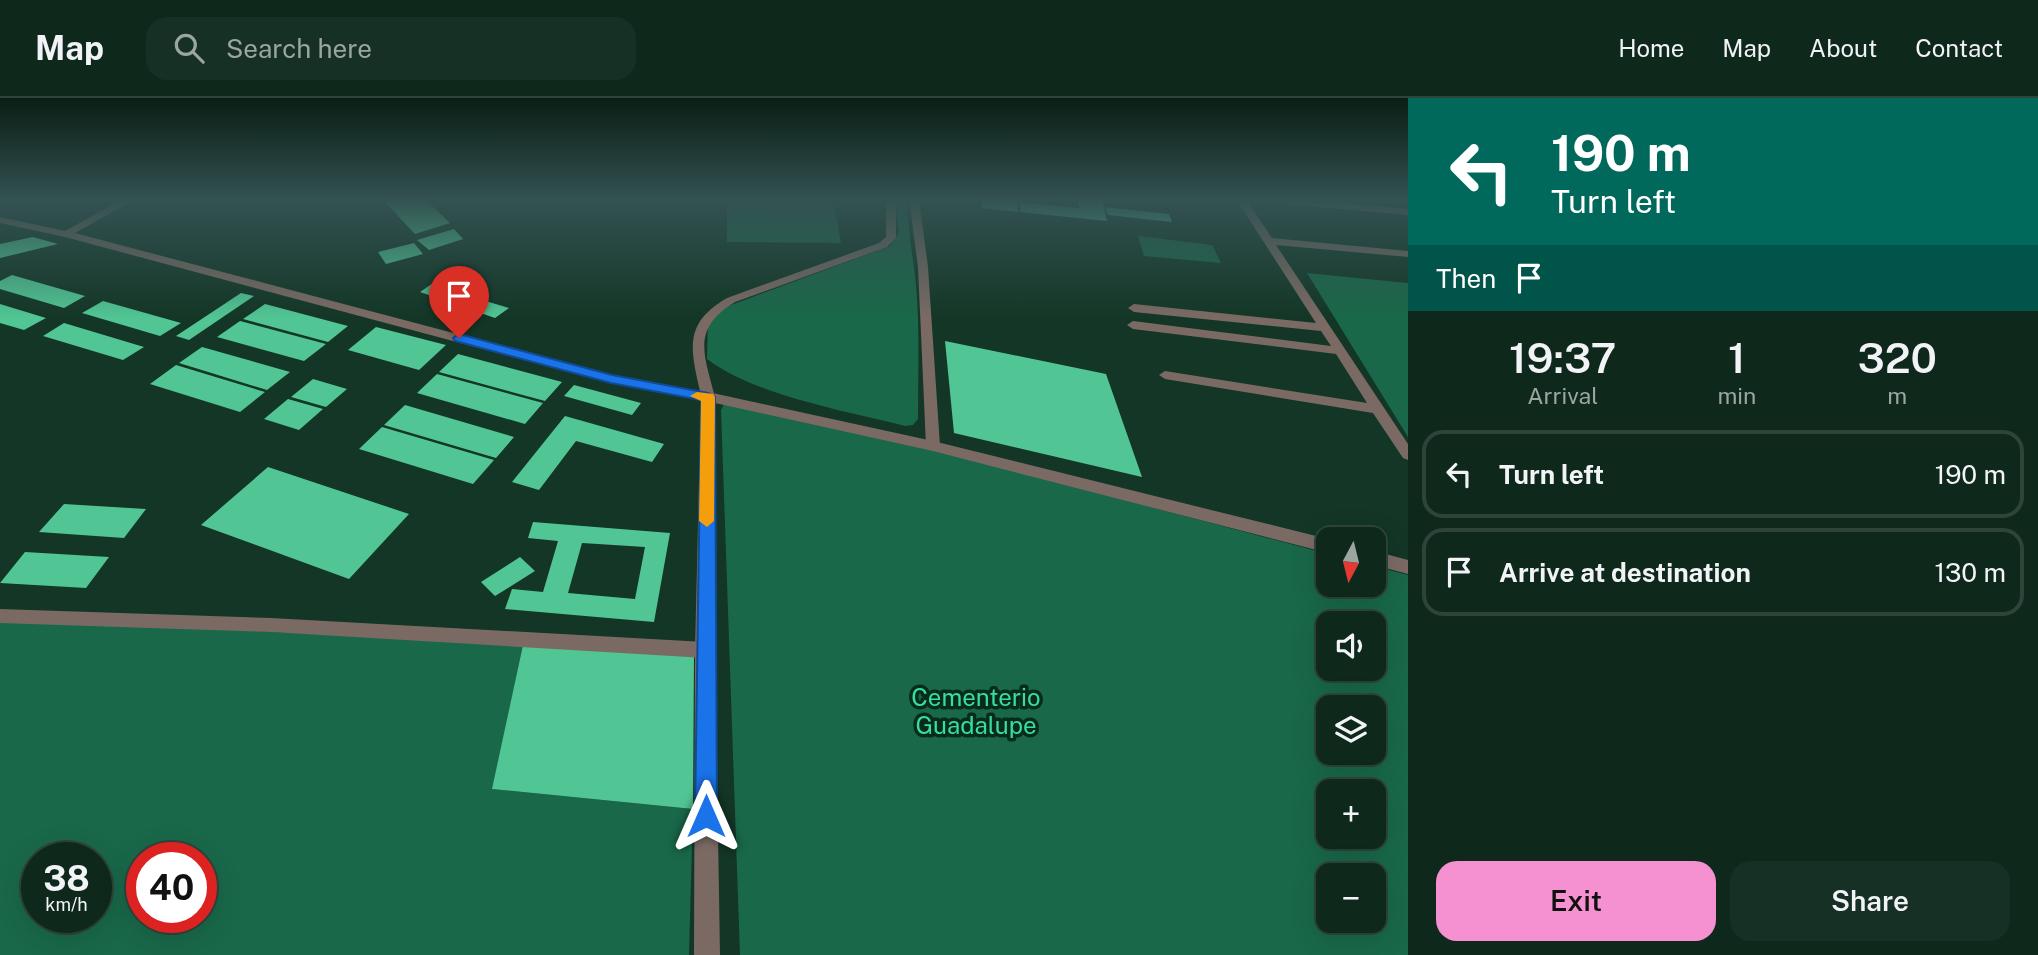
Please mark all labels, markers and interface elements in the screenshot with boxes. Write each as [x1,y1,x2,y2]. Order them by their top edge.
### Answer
search box [146,17,636,80]
text: Map [35,29,104,67]
icon: search [170,29,208,67]
text: Search here [226,33,372,64]
text: Home [1618,34,1684,62]
text: Map [1722,34,1771,62]
text: About [1809,34,1877,62]
text: Contact [1915,34,2003,62]
text: 190 m [1551,124,1691,182]
icon: left [1436,126,1527,217]
text: Turn left [1551,183,1676,220]
icon: arrive [1510,259,1548,297]
text: Then [1436,263,1496,294]
pin [429,266,489,338]
icon: arrive [440,277,478,315]
text: 19:37 [1509,333,1616,382]
text: 1 [1728,333,1746,382]
text: 320 [1857,333,1937,382]
text: Arrival [1527,382,1598,409]
text: min [1717,382,1756,409]
text: m [1887,382,1907,409]
icon: left [1440,455,1478,493]
text: Turn left [1499,459,1604,490]
text: 190 m [1935,459,2006,490]
north arrow [1316,527,1386,597]
map controls [1316,527,1386,933]
icon: arrive [1440,553,1478,591]
text: Arrive at destination [1499,557,1751,588]
text: 130 m [1934,557,2006,588]
button: sound [1316,611,1386,681]
park label: Cementerio Guadalupe [911,683,1041,739]
button: layers [1316,695,1386,765]
position arrow [669,779,743,853]
button: + [1316,779,1386,849]
speed limit sign: 40 [126,842,217,933]
text: 38 [43,858,90,899]
button: Exit [1436,861,1716,941]
button: Share [1730,861,2010,941]
button: − [1316,863,1386,933]
text: km/h [45,894,88,915]

